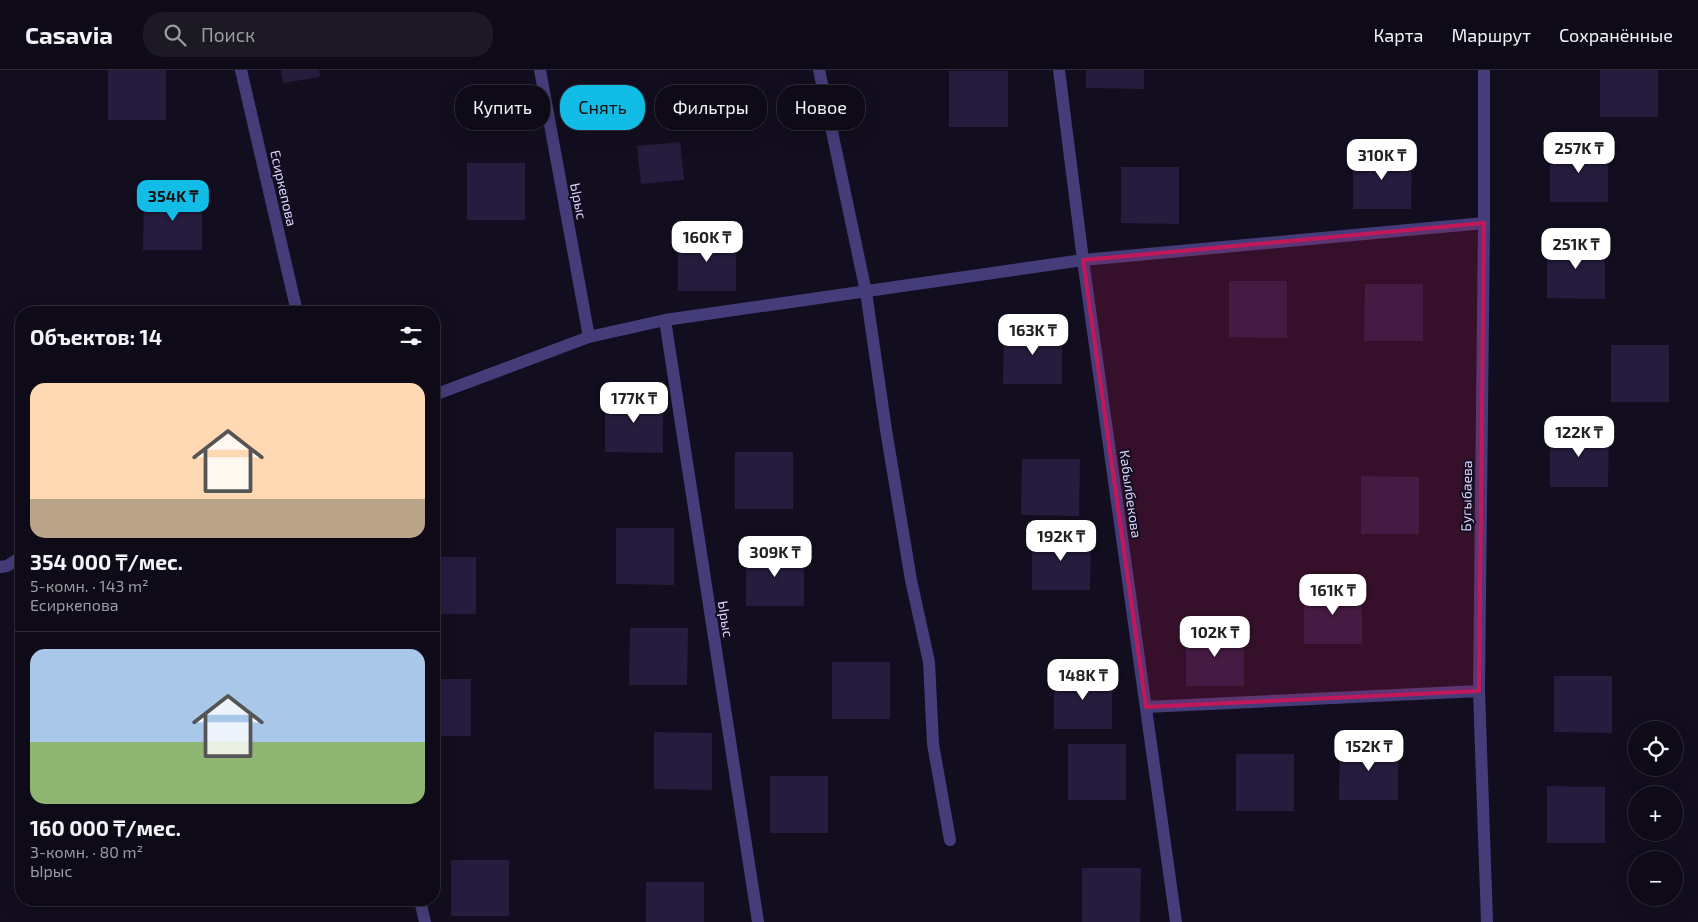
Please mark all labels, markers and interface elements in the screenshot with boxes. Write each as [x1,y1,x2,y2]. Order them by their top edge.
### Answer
search box [143,12,493,57]
text: Casavia [25,20,113,49]
icon: search [161,21,189,49]
text: Поиск [201,23,255,46]
text: Карта [1373,24,1423,46]
text: Маршрут [1451,24,1531,46]
text: Сохранённые [1559,24,1673,46]
chip: Купить [455,85,550,130]
chip: Снять [560,85,645,130]
chip: Фильтры [655,85,767,130]
chip: Новое [777,85,865,130]
pin: 257K ₸ [1538,132,1620,174]
pin: 310K ₸ [1341,138,1423,181]
text: 257K ₸ [1555,138,1603,157]
text: 310K ₸ [1358,145,1406,164]
street label: Есиркепова [267,148,301,228]
pin: 354K ₸ [132,180,214,222]
street label: Ырыс [567,181,591,221]
text: 354K ₸ [148,186,198,205]
pin: 160K ₸ [666,220,748,263]
text: 160K ₸ [683,227,731,246]
pin: 251K ₸ [1535,228,1617,270]
text: 251K ₸ [1552,234,1600,253]
pin: 163K ₸ [992,314,1074,356]
text: 163K ₸ [1009,320,1057,339]
icon: filters [397,322,425,350]
text: Объектов: 14 [30,324,162,349]
pin: 177K ₸ [593,382,675,424]
text: 177K ₸ [611,388,657,407]
icon: home [183,416,273,506]
pin: 122K ₸ [1538,416,1620,458]
text: 122K ₸ [1555,422,1603,441]
street label: Кабылбекова [1116,449,1146,539]
street label: Бугыбаева [1457,460,1475,532]
pin: 192K ₸ [1020,520,1102,562]
text: 192K ₸ [1037,526,1085,545]
pin: 309K ₸ [734,536,816,578]
text: 309K ₸ [750,542,800,561]
text: 354 000 ₸/мес. [30,549,183,574]
pin: 161K ₸ [1292,574,1374,616]
text: 5-комн. · 143 m² [30,576,149,595]
text: 161K ₸ [1310,580,1356,599]
text: Есиркепова [30,595,119,614]
street label: Ырыс [715,599,737,639]
pin: 102K ₸ [1174,616,1256,658]
text: 102K ₸ [1191,622,1239,641]
pin: 148K ₸ [1042,658,1124,701]
text: 148K ₸ [1058,665,1108,684]
icon: home [183,681,273,771]
map controls [1628,721,1683,906]
button: locate [1628,721,1683,776]
pin: 152K ₸ [1328,730,1410,772]
text: 152K ₸ [1345,736,1393,755]
button: + [1628,786,1683,841]
text: 160 000 ₸/мес. [30,815,181,840]
text: 3-комн. · 80 m² [30,842,143,861]
button: − [1628,851,1683,906]
text: Ырыс [30,861,72,880]

